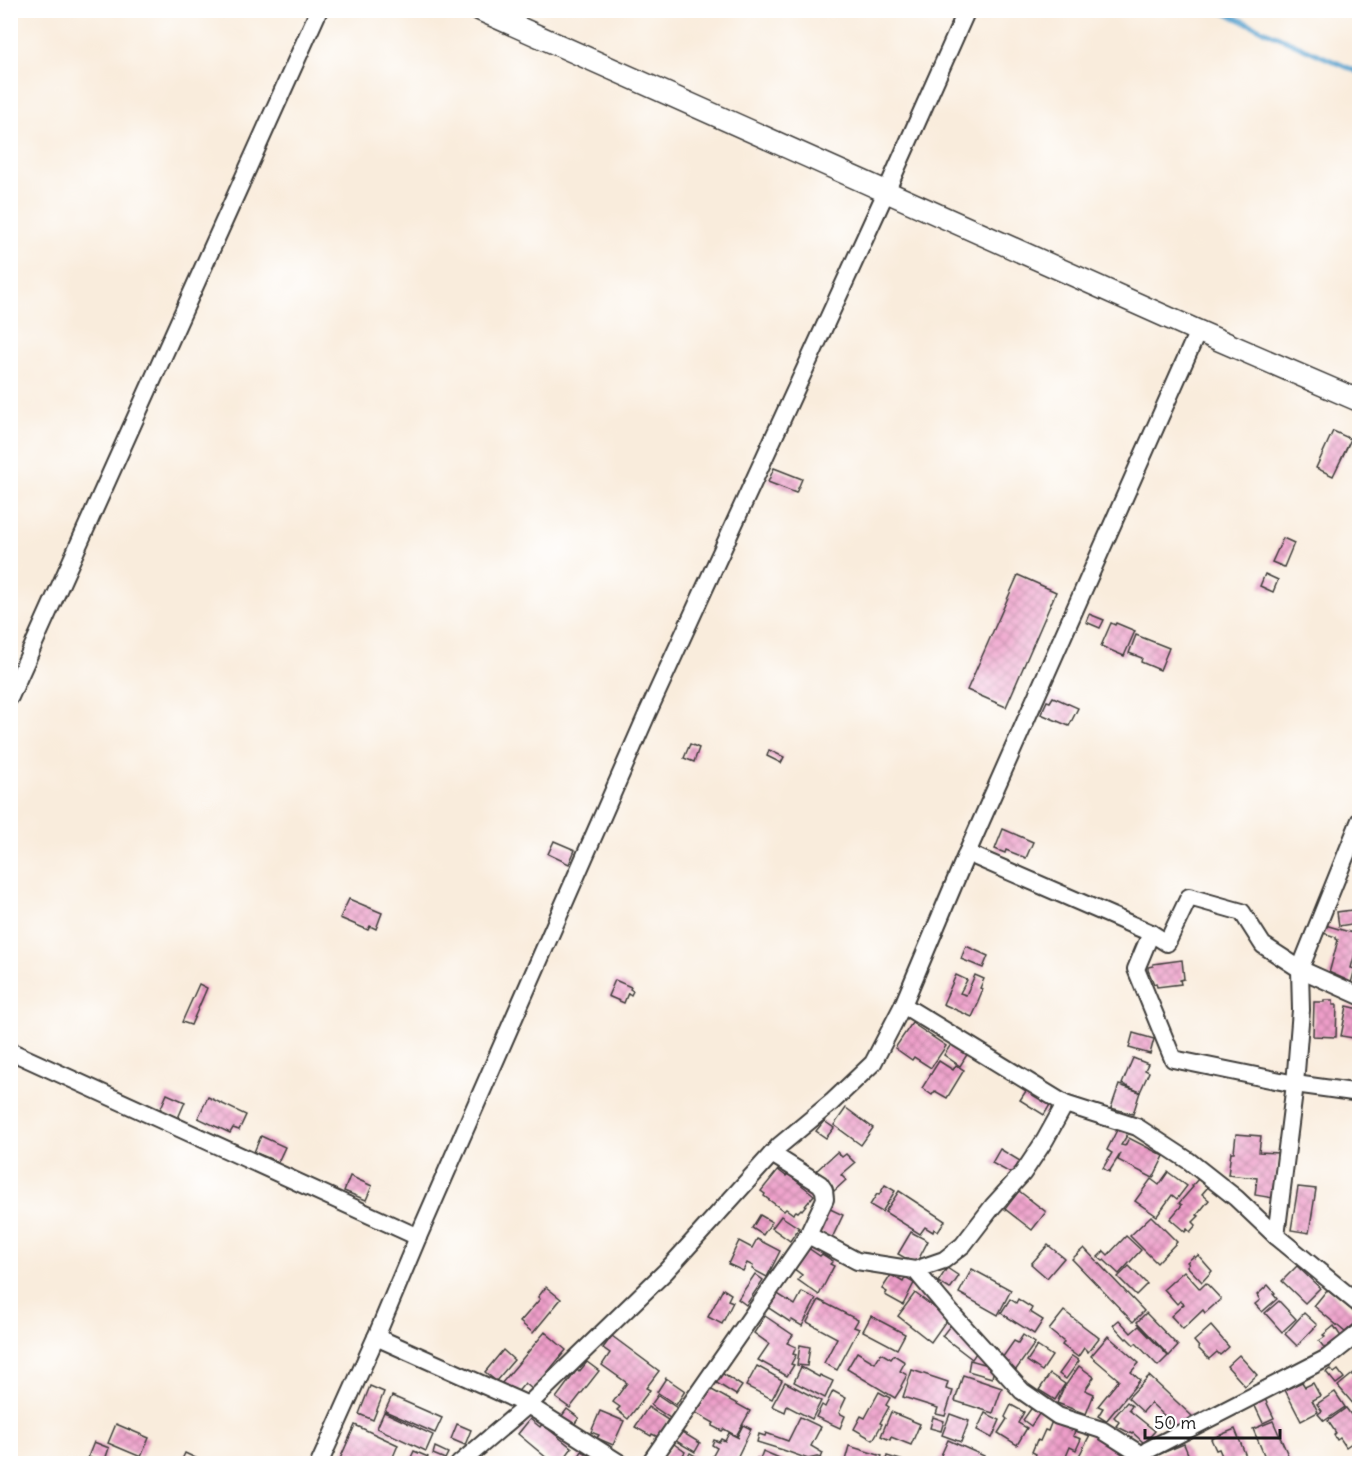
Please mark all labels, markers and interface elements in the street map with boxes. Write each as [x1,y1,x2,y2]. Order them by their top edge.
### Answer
scale bar [1145,1402,1280,1440]
text: 50 m [1154,1411,1196,1434]

